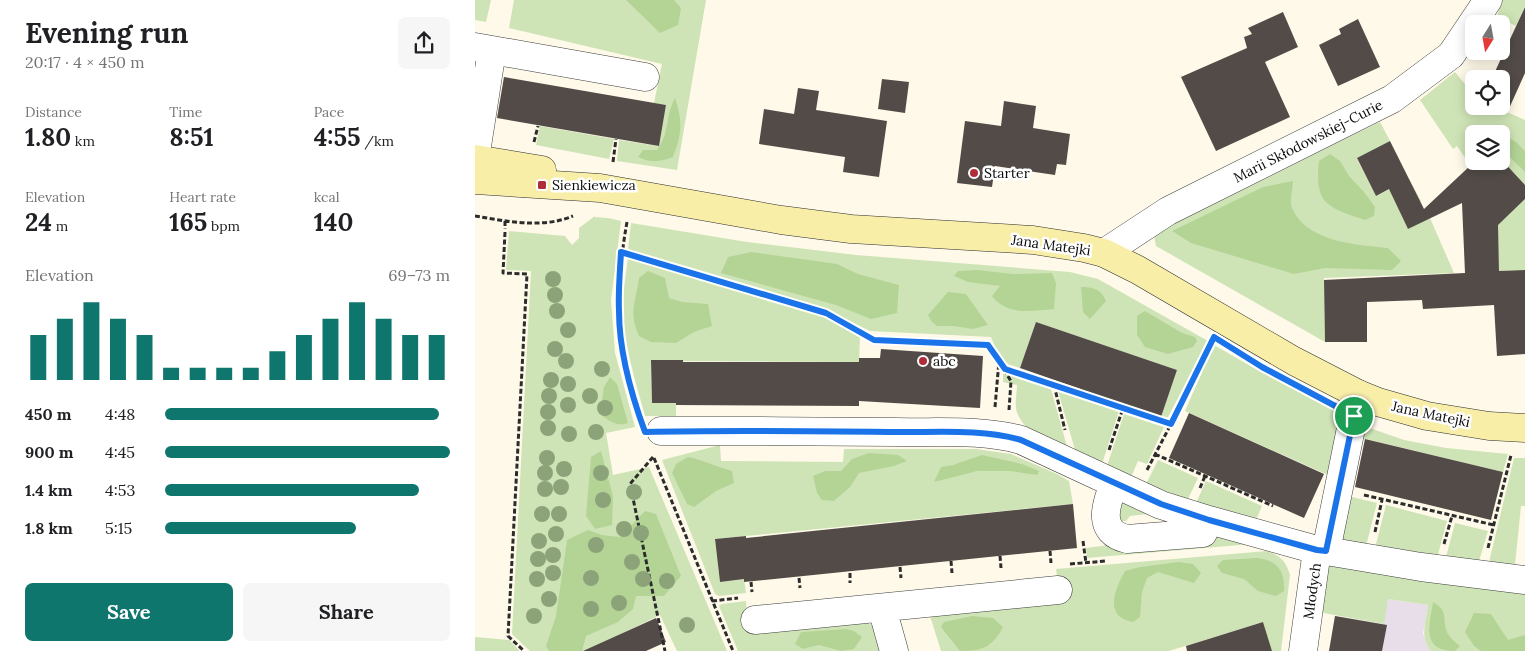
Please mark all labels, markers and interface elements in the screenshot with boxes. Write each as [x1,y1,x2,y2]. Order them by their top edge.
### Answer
text: Evening run [25,15,188,51]
north arrow [1465,15,1510,60]
map controls [1465,15,1510,170]
button: share [398,17,450,69]
text: 20:17 · 4 × 450 m [25,52,145,72]
button: locate [1465,70,1510,115]
street label: Marii Skłodowskiej-Curie [1230,95,1386,186]
text: Distance [25,103,82,121]
text: Time [169,103,202,121]
text: Pace [314,103,344,121]
text: 1.80 [25,121,71,153]
text: 8:51 [169,121,214,153]
text: 4:55 [314,121,361,153]
button: layers [1465,125,1510,170]
text: km [71,132,95,150]
text: /km [361,132,394,150]
place label: Starter [984,164,1030,182]
marker: Starter [968,167,980,179]
place label: Sienkiewicza [552,176,636,194]
marker: Sienkiewicza [536,179,548,191]
text: Elevation [25,188,85,206]
text: Heart rate [169,188,236,206]
text: kcal [314,188,340,206]
text: 24 [25,206,52,238]
text: 165 [169,206,207,238]
text: 140 [314,206,353,238]
text: m [52,217,68,235]
text: bpm [207,217,240,235]
street label: Jana Matejki [1009,230,1092,259]
text: Elevation [25,265,94,285]
text: 69–73 m [388,265,450,285]
place label: abc [933,352,956,370]
marker: abc [917,355,929,367]
pin [1333,395,1375,437]
street label: Jana Matejki [1389,397,1472,431]
icon: arrive [1340,402,1368,430]
text: 450 m [25,404,72,424]
text: 4:48 [105,404,135,424]
text: 900 m [25,442,74,462]
text: 4:45 [105,442,135,462]
text: 1.4 km [25,480,72,500]
text: 4:53 [105,480,135,500]
text: 1.8 km [25,518,73,538]
text: 5:15 [105,518,132,538]
street label: Młodych [1299,562,1325,620]
button: Save [25,583,233,641]
button: Share [243,583,450,641]

